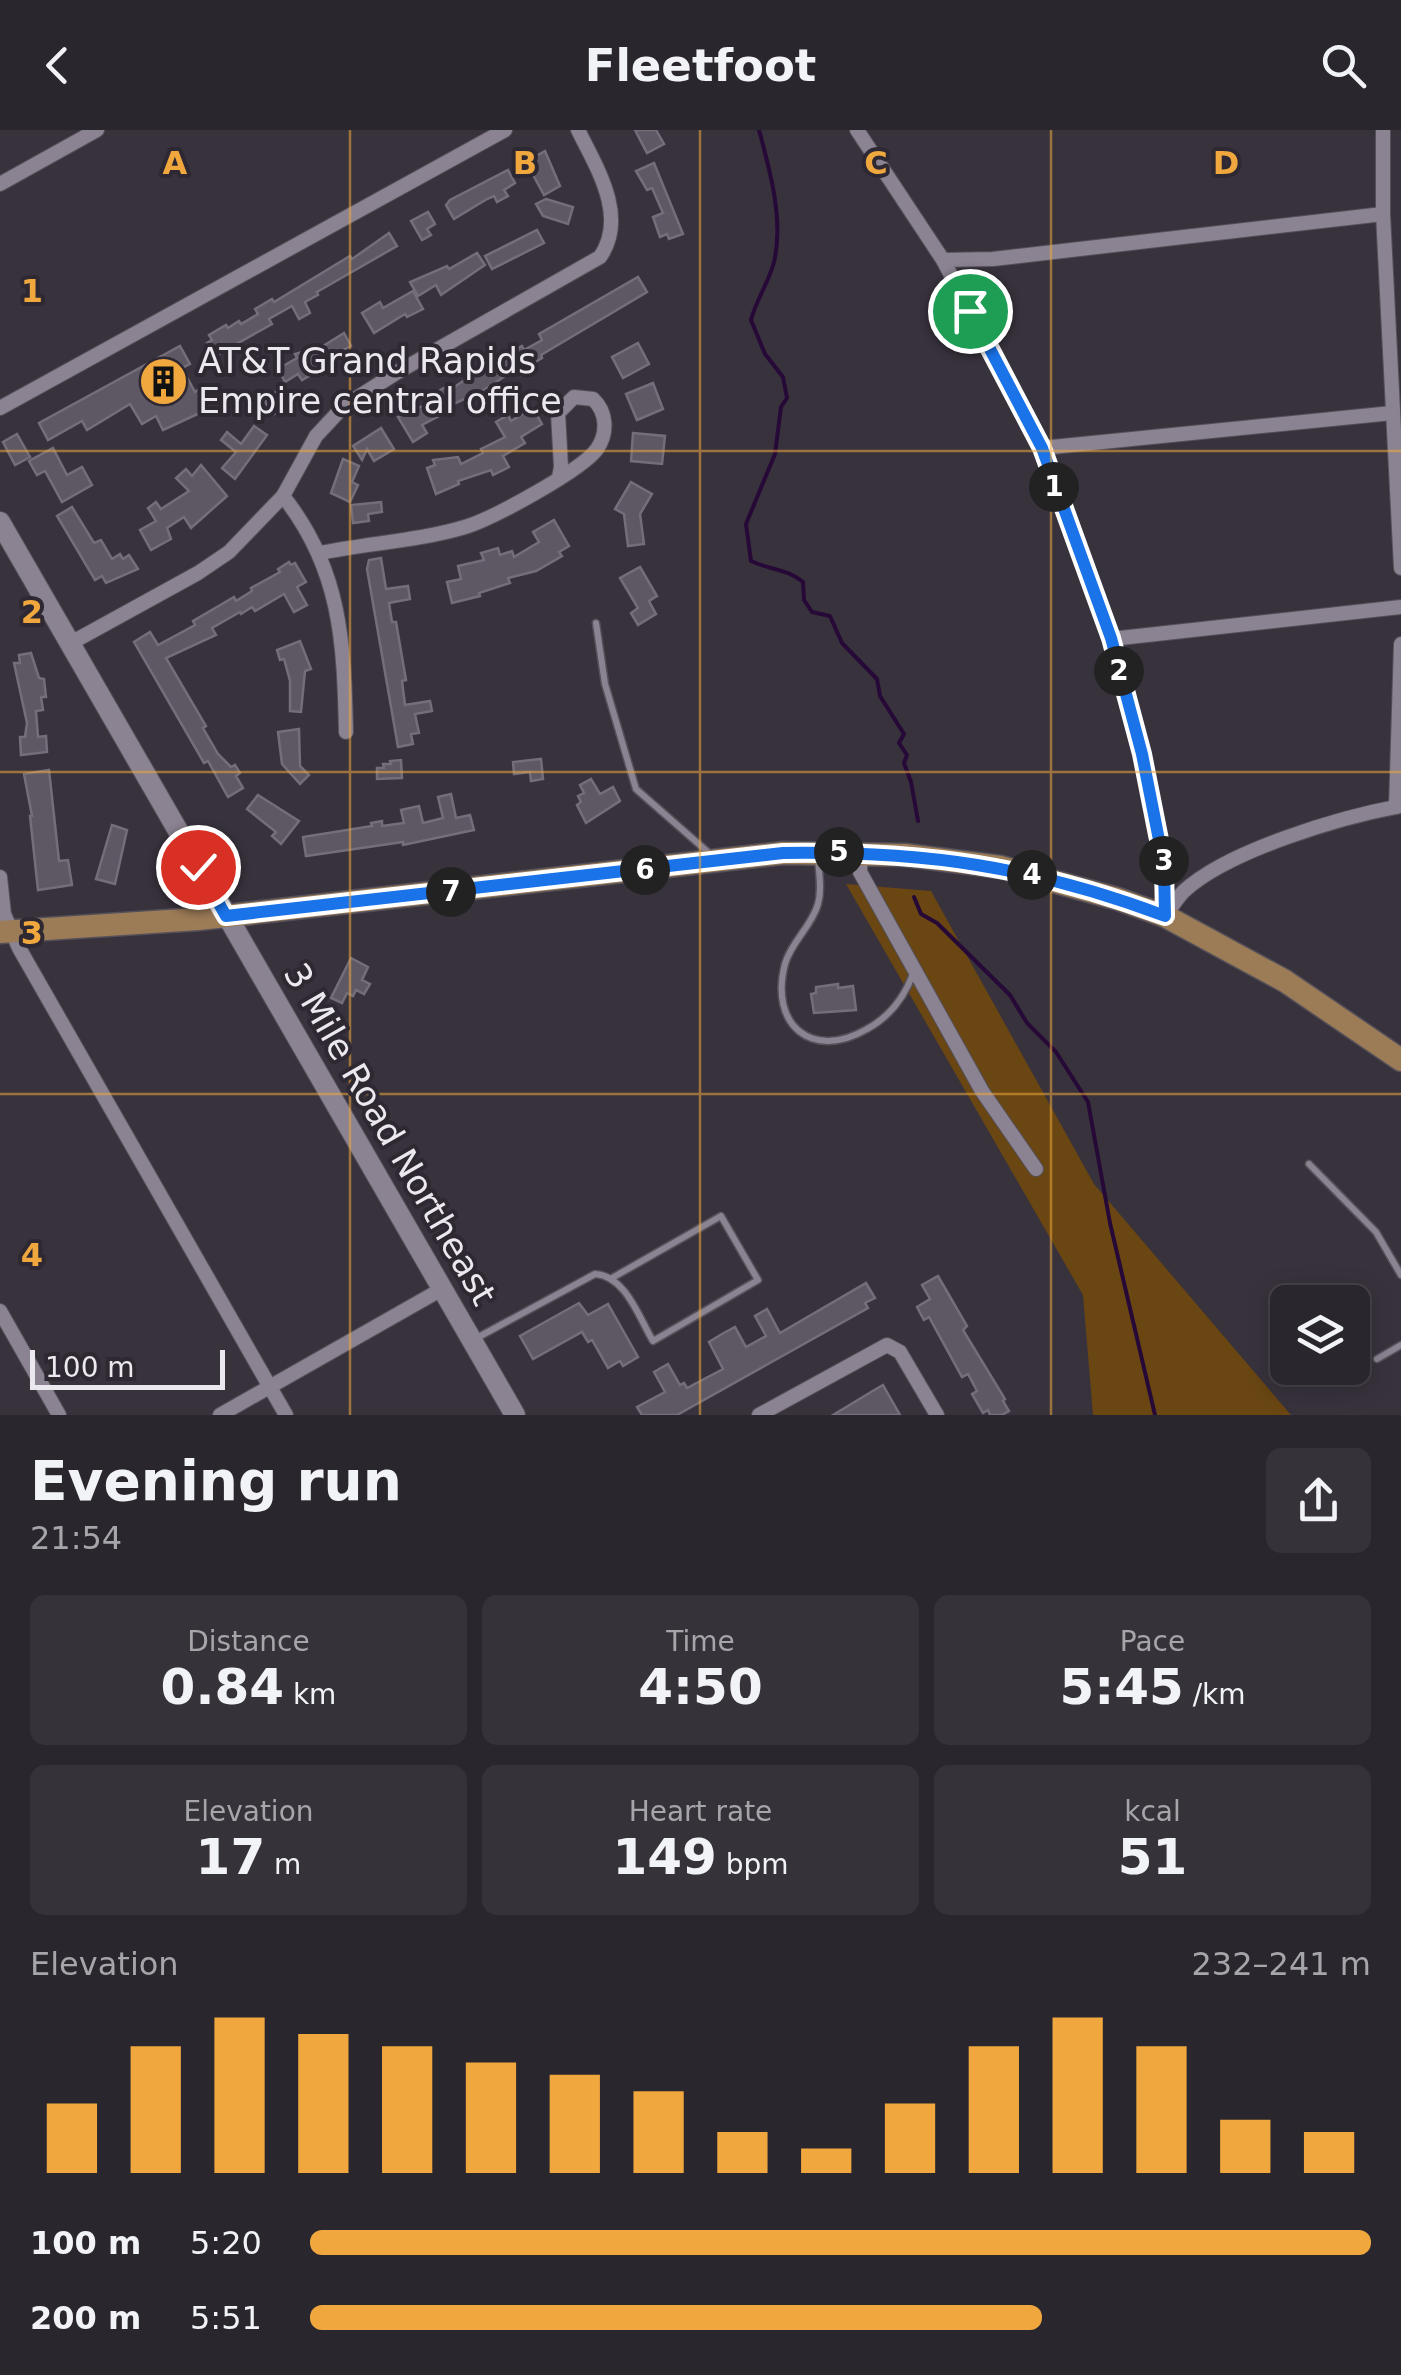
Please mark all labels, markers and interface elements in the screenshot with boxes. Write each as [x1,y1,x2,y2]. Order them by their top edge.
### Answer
icon: back [30,38,85,93]
icon: search [1316,38,1371,93]
text: Fleetfoot [585,39,816,92]
text: A [163,144,188,182]
text: B [513,144,537,182]
text: C [864,144,888,182]
text: D [1213,144,1239,182]
pin [928,269,1013,354]
text: 1 [21,272,43,310]
icon: arrive [943,284,998,339]
place label: AT&T Grand Rapids Empire central office [198,341,562,421]
building icon: AT&T Grand Rapids Empire central office [137,355,189,407]
pin: 1 [1029,462,1079,512]
text: 1 [1044,470,1064,503]
text: 2 [21,593,43,631]
pin: 2 [1094,646,1144,696]
text: 2 [1109,654,1129,687]
pin [156,825,241,910]
pin: 5 [814,827,864,877]
text: 5 [829,835,849,868]
pin: 3 [1139,836,1189,886]
icon: check [171,840,226,895]
text: 3 [1154,844,1174,877]
pin: 6 [620,845,670,895]
pin: 4 [1007,850,1057,900]
text: 6 [635,853,655,886]
text: 4 [1022,858,1042,891]
pin: 7 [426,867,476,917]
text: 7 [441,875,461,908]
text: 3 [21,914,43,952]
street label: 3 Mile Road Northeast [276,956,504,1312]
text: 4 [21,1236,43,1274]
map controls [1270,1285,1370,1385]
button: layers [1270,1285,1370,1385]
scale bar [30,1345,225,1390]
text: 100 m [45,1351,135,1384]
button: share [1266,1448,1371,1553]
text: Evening run [30,1449,402,1513]
text: 21:54 [30,1519,122,1557]
text: Distance [187,1625,310,1658]
text: Time [666,1625,735,1658]
text: Pace [1120,1625,1185,1658]
text: 0.84 [161,1658,284,1716]
text: 4:50 [638,1658,763,1716]
text: 5:45 [1059,1658,1184,1716]
text: km [284,1678,336,1711]
text: /km [1184,1678,1246,1711]
text: Elevation [183,1795,314,1828]
text: Heart rate [629,1795,772,1828]
text: kcal [1124,1795,1181,1828]
text: 17 [196,1828,265,1886]
text: 149 [612,1828,717,1886]
text: 51 [1118,1828,1187,1886]
text: m [265,1848,301,1881]
text: bpm [717,1848,789,1881]
text: Elevation [30,1945,179,1983]
text: 232–241 m [1192,1945,1371,1983]
text: 100 m [30,2224,141,2262]
text: 5:20 [190,2224,262,2262]
text: 200 m [30,2299,141,2337]
text: 5:51 [190,2299,262,2337]

